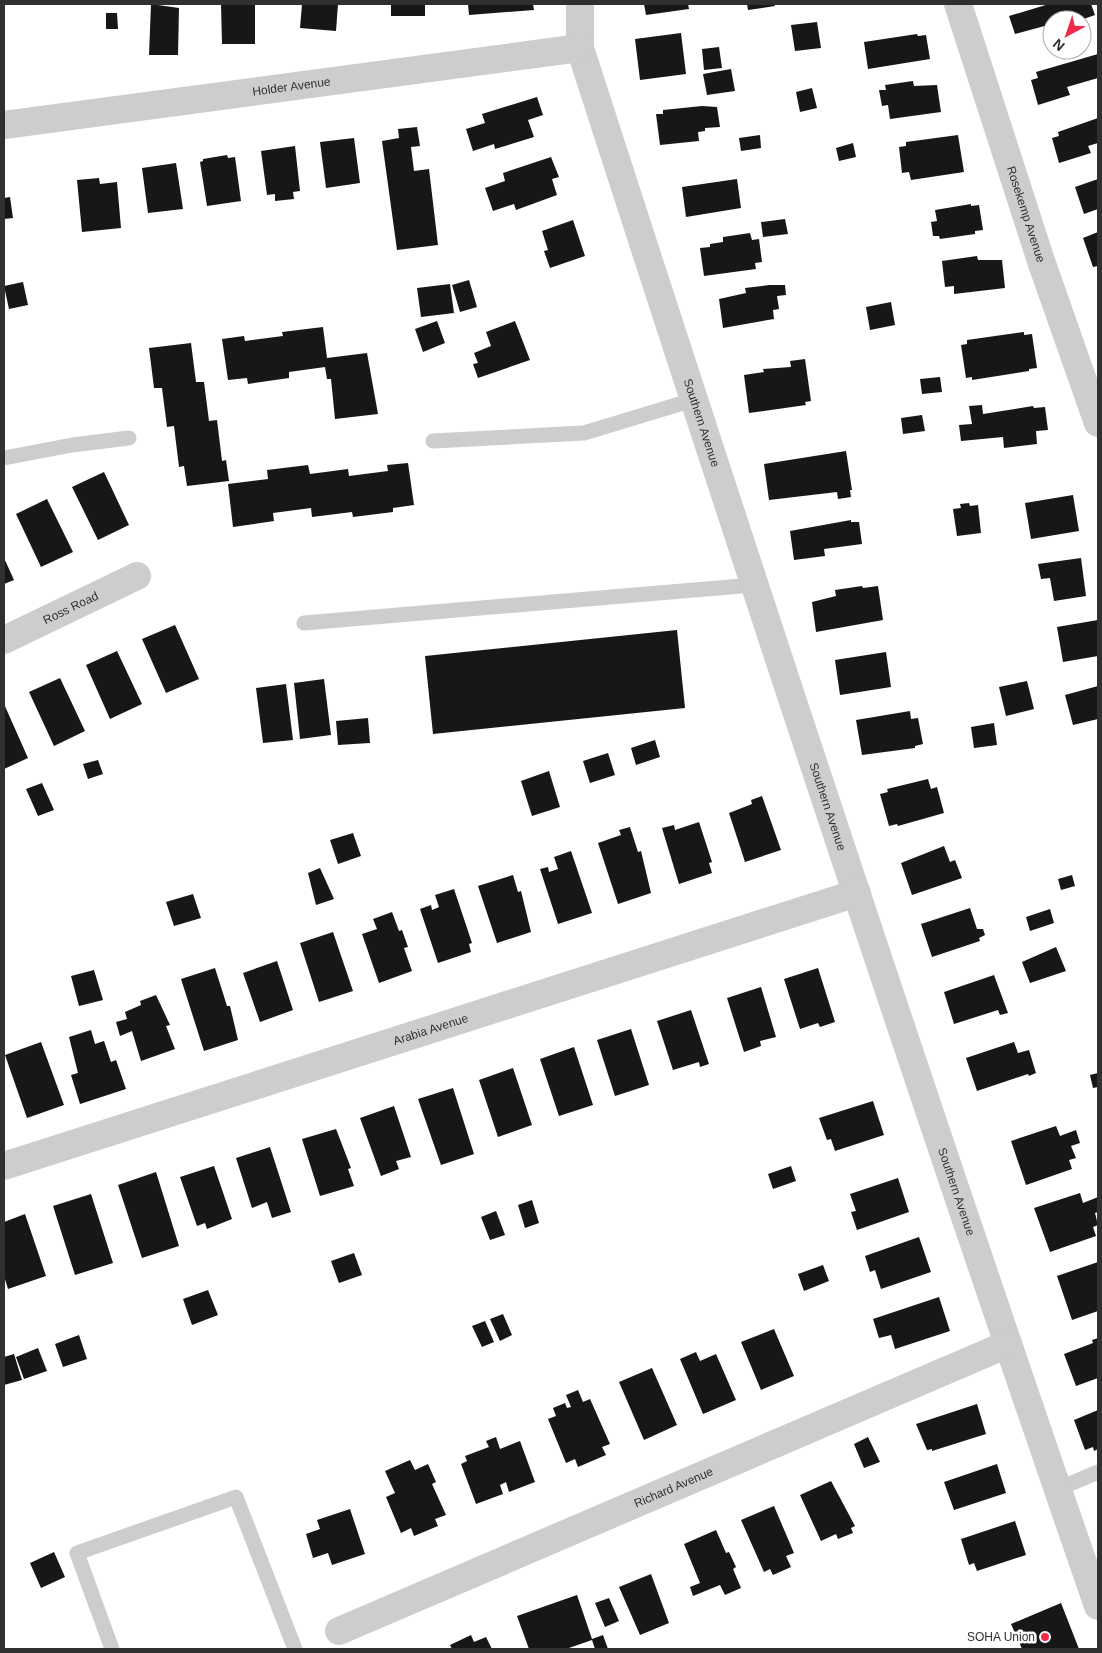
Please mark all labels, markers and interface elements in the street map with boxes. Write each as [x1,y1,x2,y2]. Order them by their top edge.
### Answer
north arrow [1042,10,1092,60]
text: N [1050,36,1068,54]
street label: Holder Avenue [252,74,332,99]
street label: Rosekemp Avenue [1004,164,1048,265]
street label: Southern Avenue [681,377,723,469]
street label: Ross Road [41,589,100,627]
street label: Southern Avenue [807,761,849,853]
street label: Arabia Avenue [391,1011,470,1048]
street label: Southern Avenue [935,1146,978,1238]
street label: Richard Avenue [632,1464,715,1511]
place label: SOHA Union [967,1630,1035,1644]
marker: SOHA Union [1039,1631,1051,1643]

